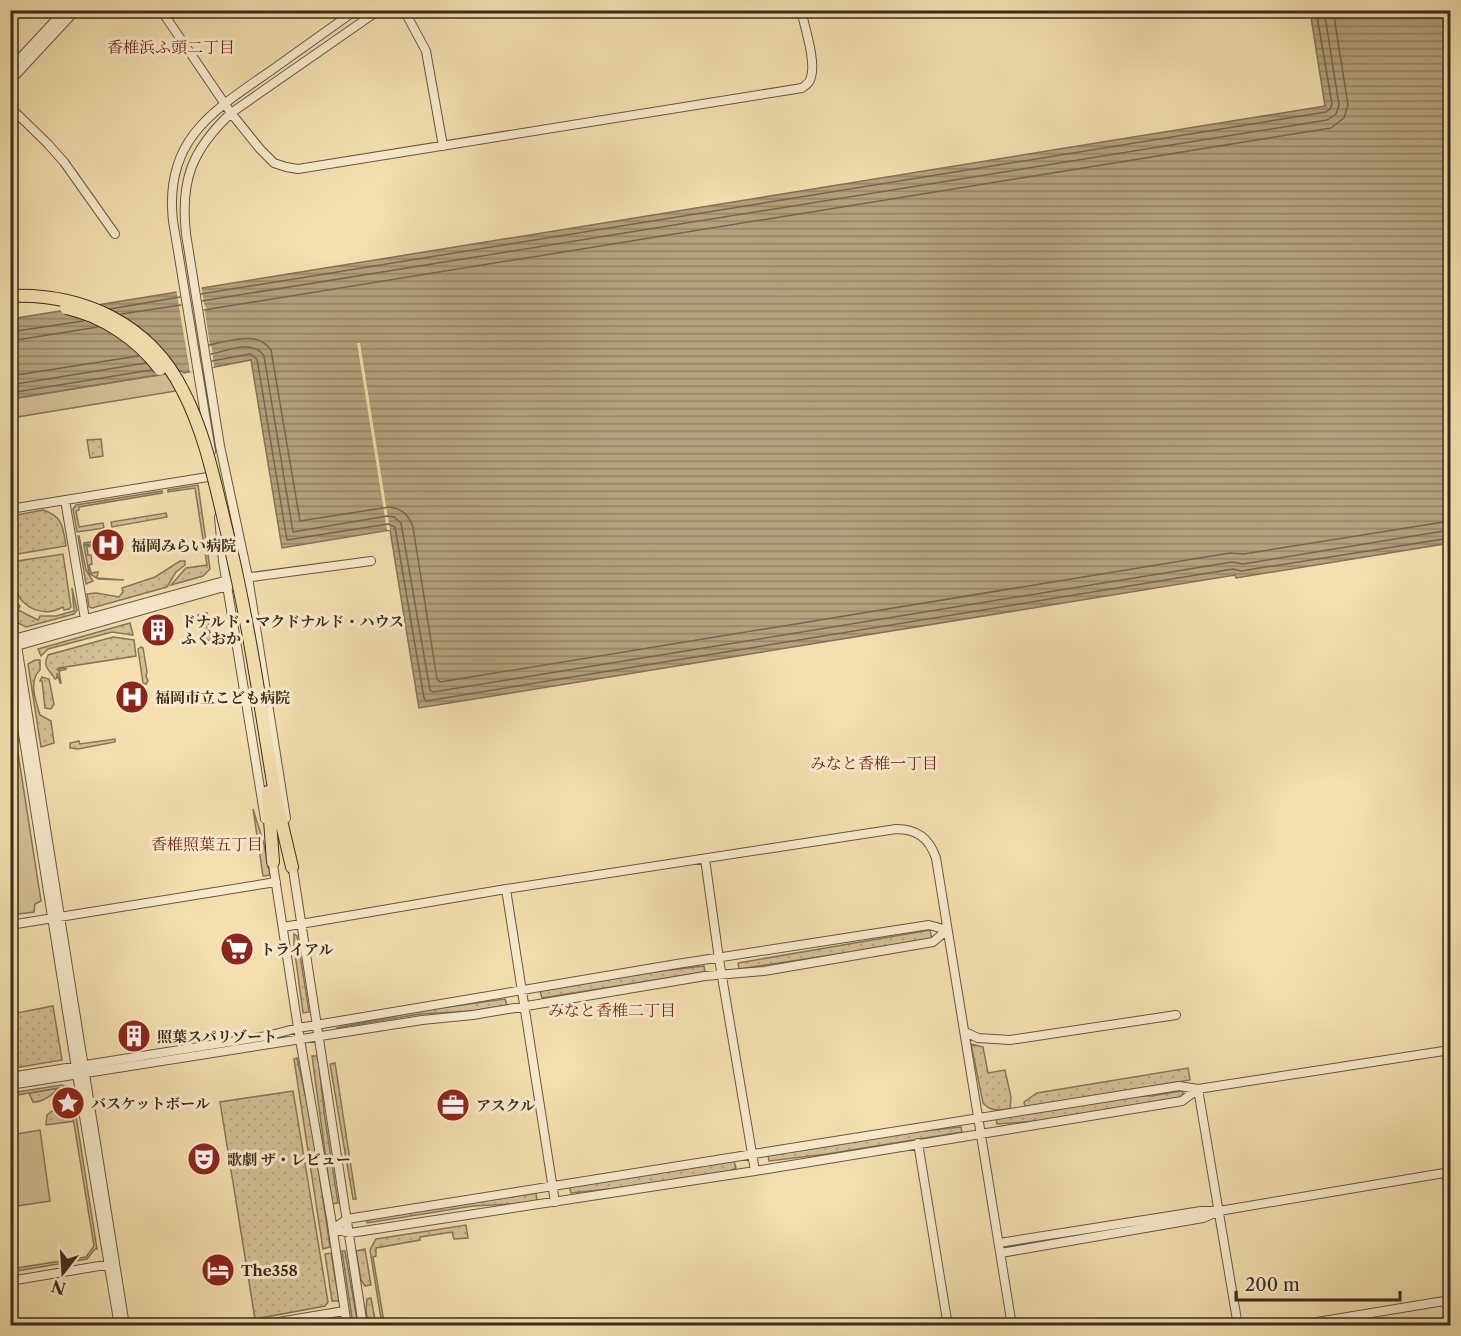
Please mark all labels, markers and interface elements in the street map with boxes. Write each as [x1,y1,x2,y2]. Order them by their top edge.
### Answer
district label: 香椎浜ふ頭二丁目 [107,37,235,57]
hospital icon: 福岡みらい病院 [90,527,126,563]
place label: 福岡みらい病院 [131,536,236,555]
building icon: ドナルド・マクドナルド・ハウス ふくおか [140,612,176,648]
place label: ドナルド・マクドナルド・ハウス ふくおか [181,612,404,648]
hospital icon: 福岡市立こども病院 [114,679,150,715]
place label: 福岡市立こども病院 [155,688,290,707]
district label: みなと香椎一丁目 [810,753,938,773]
district label: 香椎照葉五丁目 [151,834,263,854]
supermarket icon: トライアル [219,931,255,967]
place label: トライアル [260,940,334,959]
district label: みなと香椎二丁目 [548,1000,676,1020]
building icon: 照葉スパリゾート [116,1018,152,1054]
place label: 照葉スパリゾート [157,1027,277,1046]
place icon: バスケットボール [50,1085,86,1121]
office icon: アスクル [435,1087,471,1123]
place label: バスケットボール [91,1094,210,1113]
place label: アスクル [476,1096,535,1115]
theatre icon: 歌劇 ザ・レビュー [186,1141,222,1177]
place label: 歌劇 ザ・レビュー [227,1150,351,1169]
north arrow [33,1243,93,1303]
hotel icon: The358 [200,1252,236,1288]
place label: The358 [241,1261,298,1280]
scale bar [1236,1264,1400,1302]
text: 200 m [1245,1274,1300,1296]
text: N [49,1276,68,1299]

